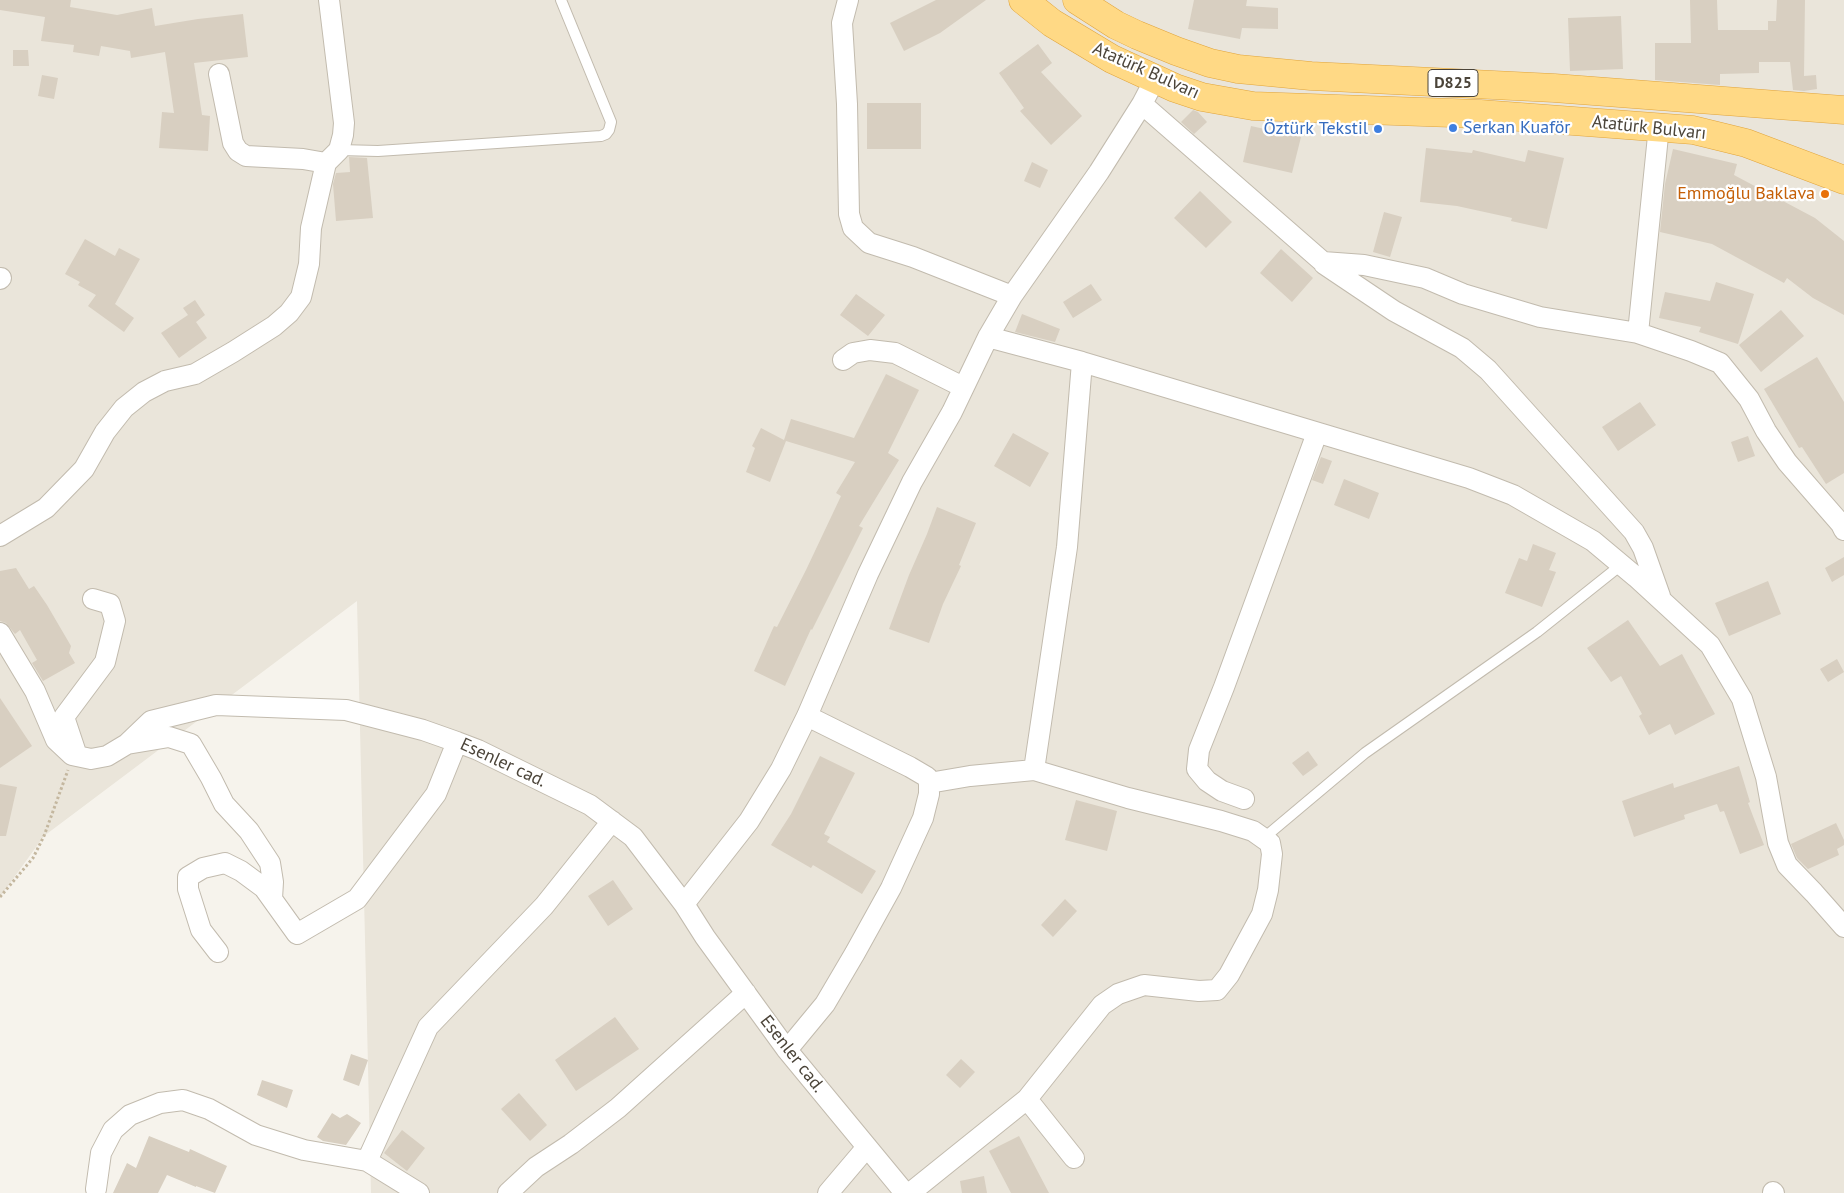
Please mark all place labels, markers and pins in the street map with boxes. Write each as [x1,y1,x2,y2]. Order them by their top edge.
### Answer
place label: Serkan Kuaför [1463,117,1570,139]
place label: Öztürk Tekstil [1263,118,1368,140]
marker: Serkan Kuaför [1447,122,1459,134]
marker: Öztürk Tekstil [1372,123,1384,135]
place label: Emmoğlu Baklava [1677,183,1815,205]
marker: Emmoğlu Baklava [1819,188,1831,200]

